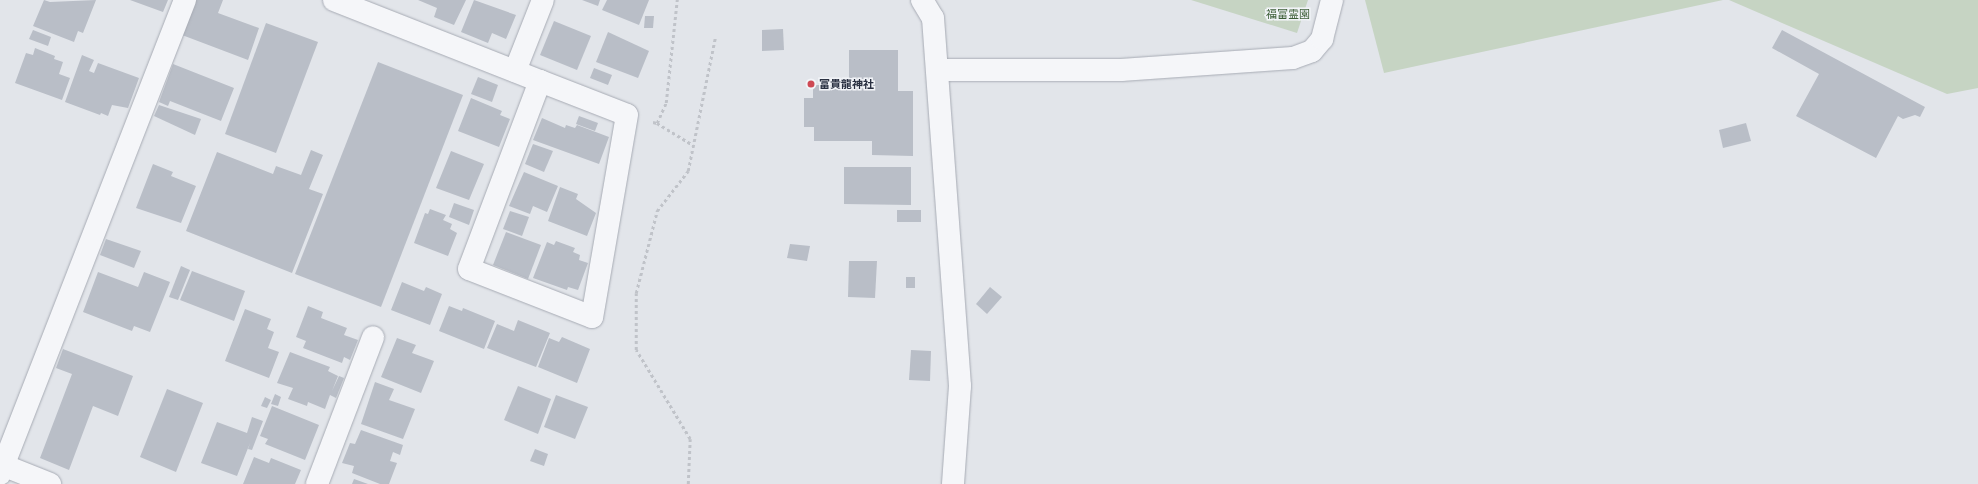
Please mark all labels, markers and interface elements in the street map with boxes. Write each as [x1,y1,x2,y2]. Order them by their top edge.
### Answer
park label: 福富霊園 [1266,7,1310,21]
place label: 富貴龍神社 [819,77,874,91]
marker: 富貴龍神社 [806,79,816,89]

